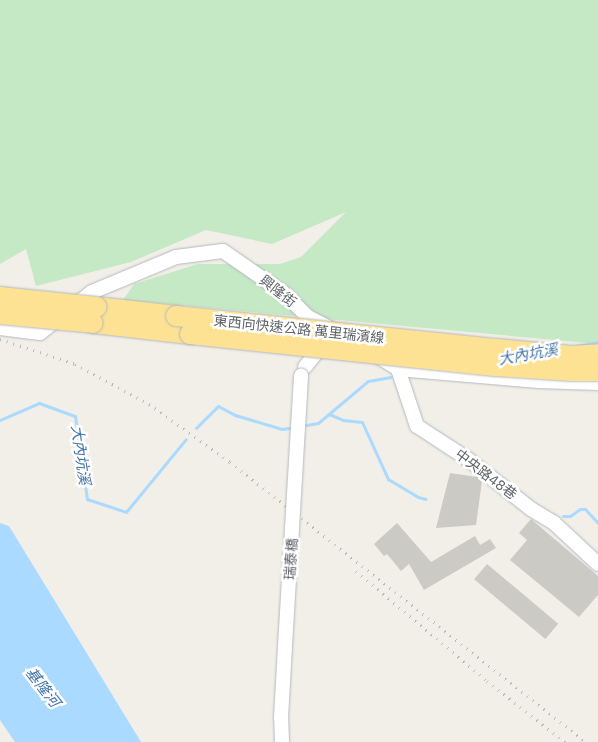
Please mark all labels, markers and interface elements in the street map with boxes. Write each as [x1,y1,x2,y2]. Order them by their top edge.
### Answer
street label: 興隆街 [256,271,300,311]
street label: 東西向快速公路 萬里瑞濱線 [213,312,385,346]
water label: 大內坑溪 [497,340,559,368]
water label: 大內坑溪 [68,424,94,486]
street label: 中央路48巷 [452,445,520,503]
street label: 瑞泰橋 [281,537,301,581]
water label: 基隆河 [22,664,64,710]

